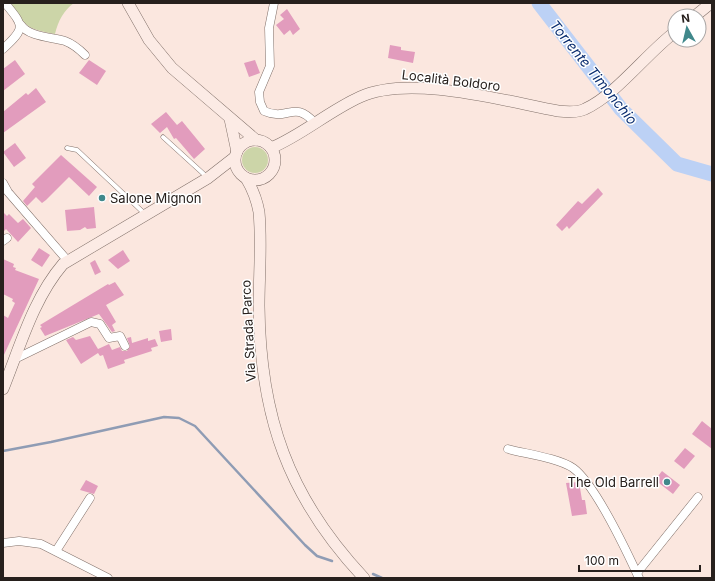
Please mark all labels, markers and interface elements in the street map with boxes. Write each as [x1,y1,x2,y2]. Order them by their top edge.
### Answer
north arrow [667,8,707,48]
text: N [680,11,691,26]
water label: Torrente Timonchio [547,16,641,128]
street label: Località Boldoro [401,66,501,94]
place label: Salone Mignon [110,190,202,206]
marker: Salone Mignon [97,193,107,203]
street label: Via Strada Parco [237,279,259,382]
place label: The Old Barrell [568,474,659,490]
marker: The Old Barrell [662,477,672,487]
scale bar [579,547,700,573]
text: 100 m [585,553,619,568]

